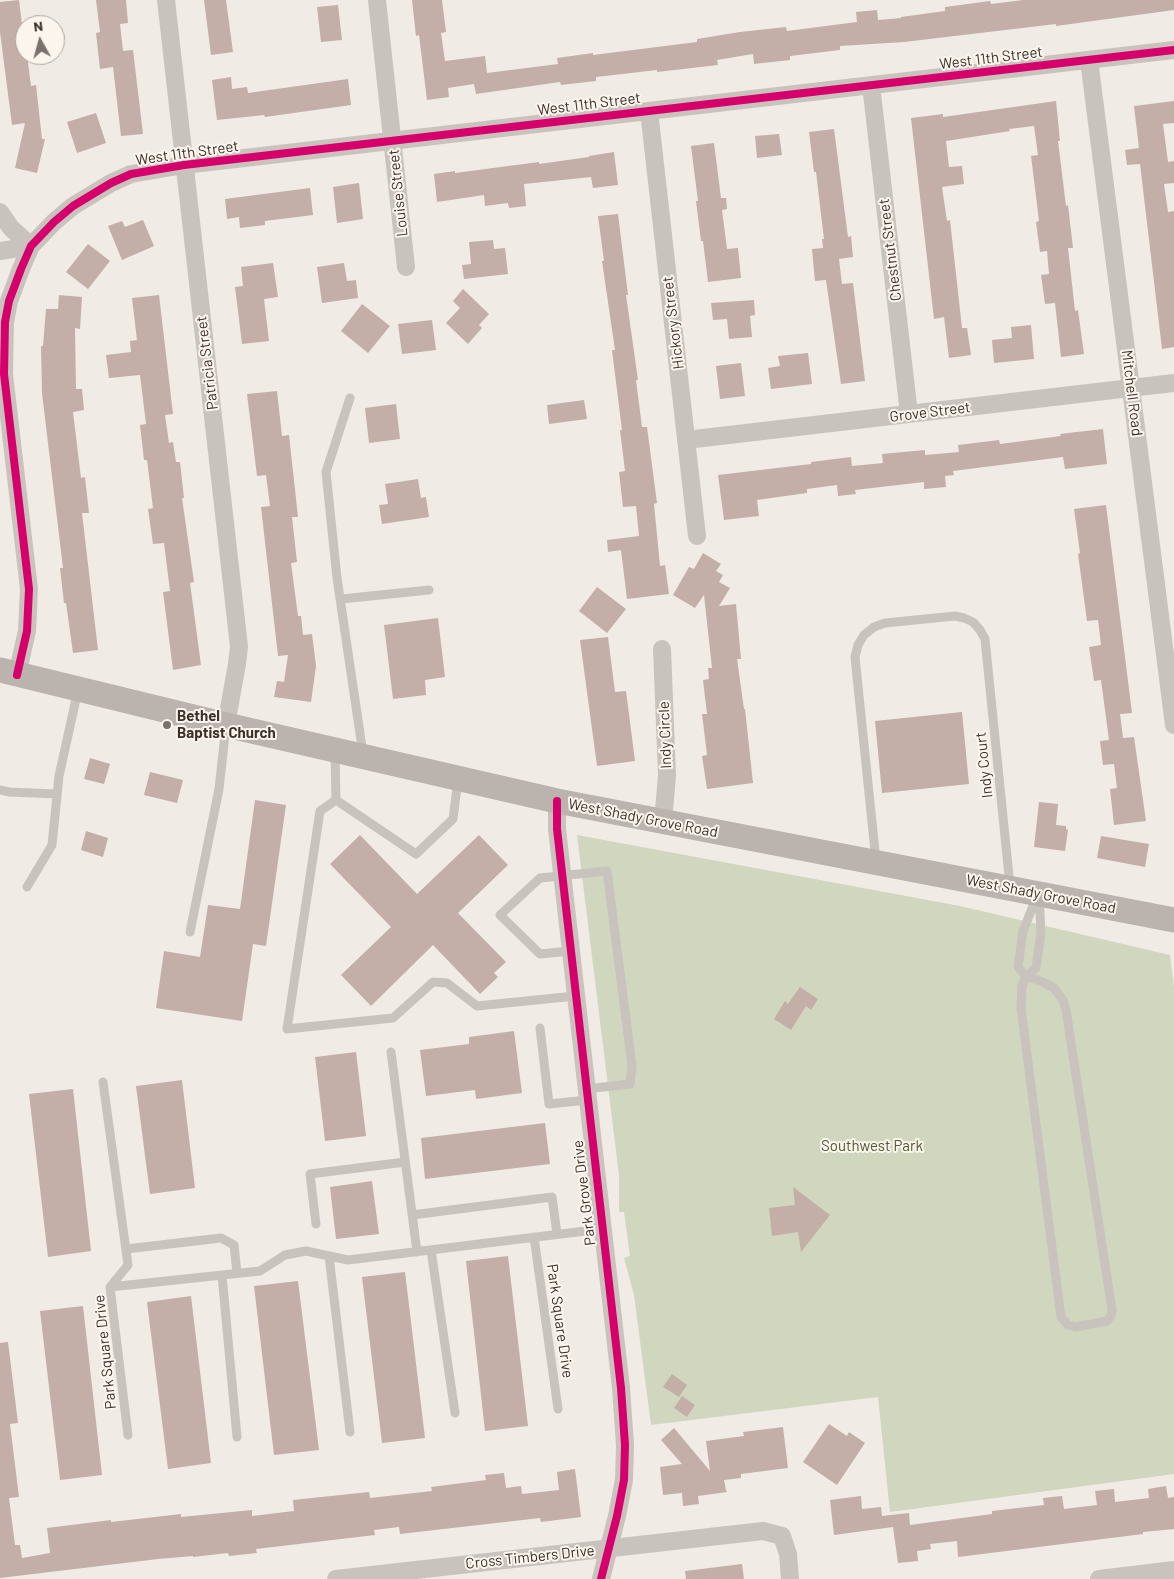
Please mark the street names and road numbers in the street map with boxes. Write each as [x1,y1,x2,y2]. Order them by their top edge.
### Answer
street label: West 11th Street [938,43,1044,73]
street label: West 11th Street [536,89,642,119]
street label: West 11th Street [134,137,240,169]
street label: Louise Street [384,148,412,238]
street label: Chestnut Street [875,198,905,302]
street label: Hickory Street [658,275,688,371]
street label: Patricia Street [192,315,222,411]
street label: Mitchell Road [1118,349,1146,437]
street label: Grove Street [889,398,971,426]
street label: Indy Circle [655,701,675,769]
street label: Indy Court [972,731,996,799]
street label: West Shady Grove Road [567,795,719,841]
street label: West Shady Grove Road [965,871,1117,917]
street label: Park Grove Drive [569,1139,599,1247]
street label: Park Square Drive [543,1263,577,1379]
street label: Park Square Drive [90,1294,120,1410]
street label: Cross Timbers Drive [465,1541,595,1573]

